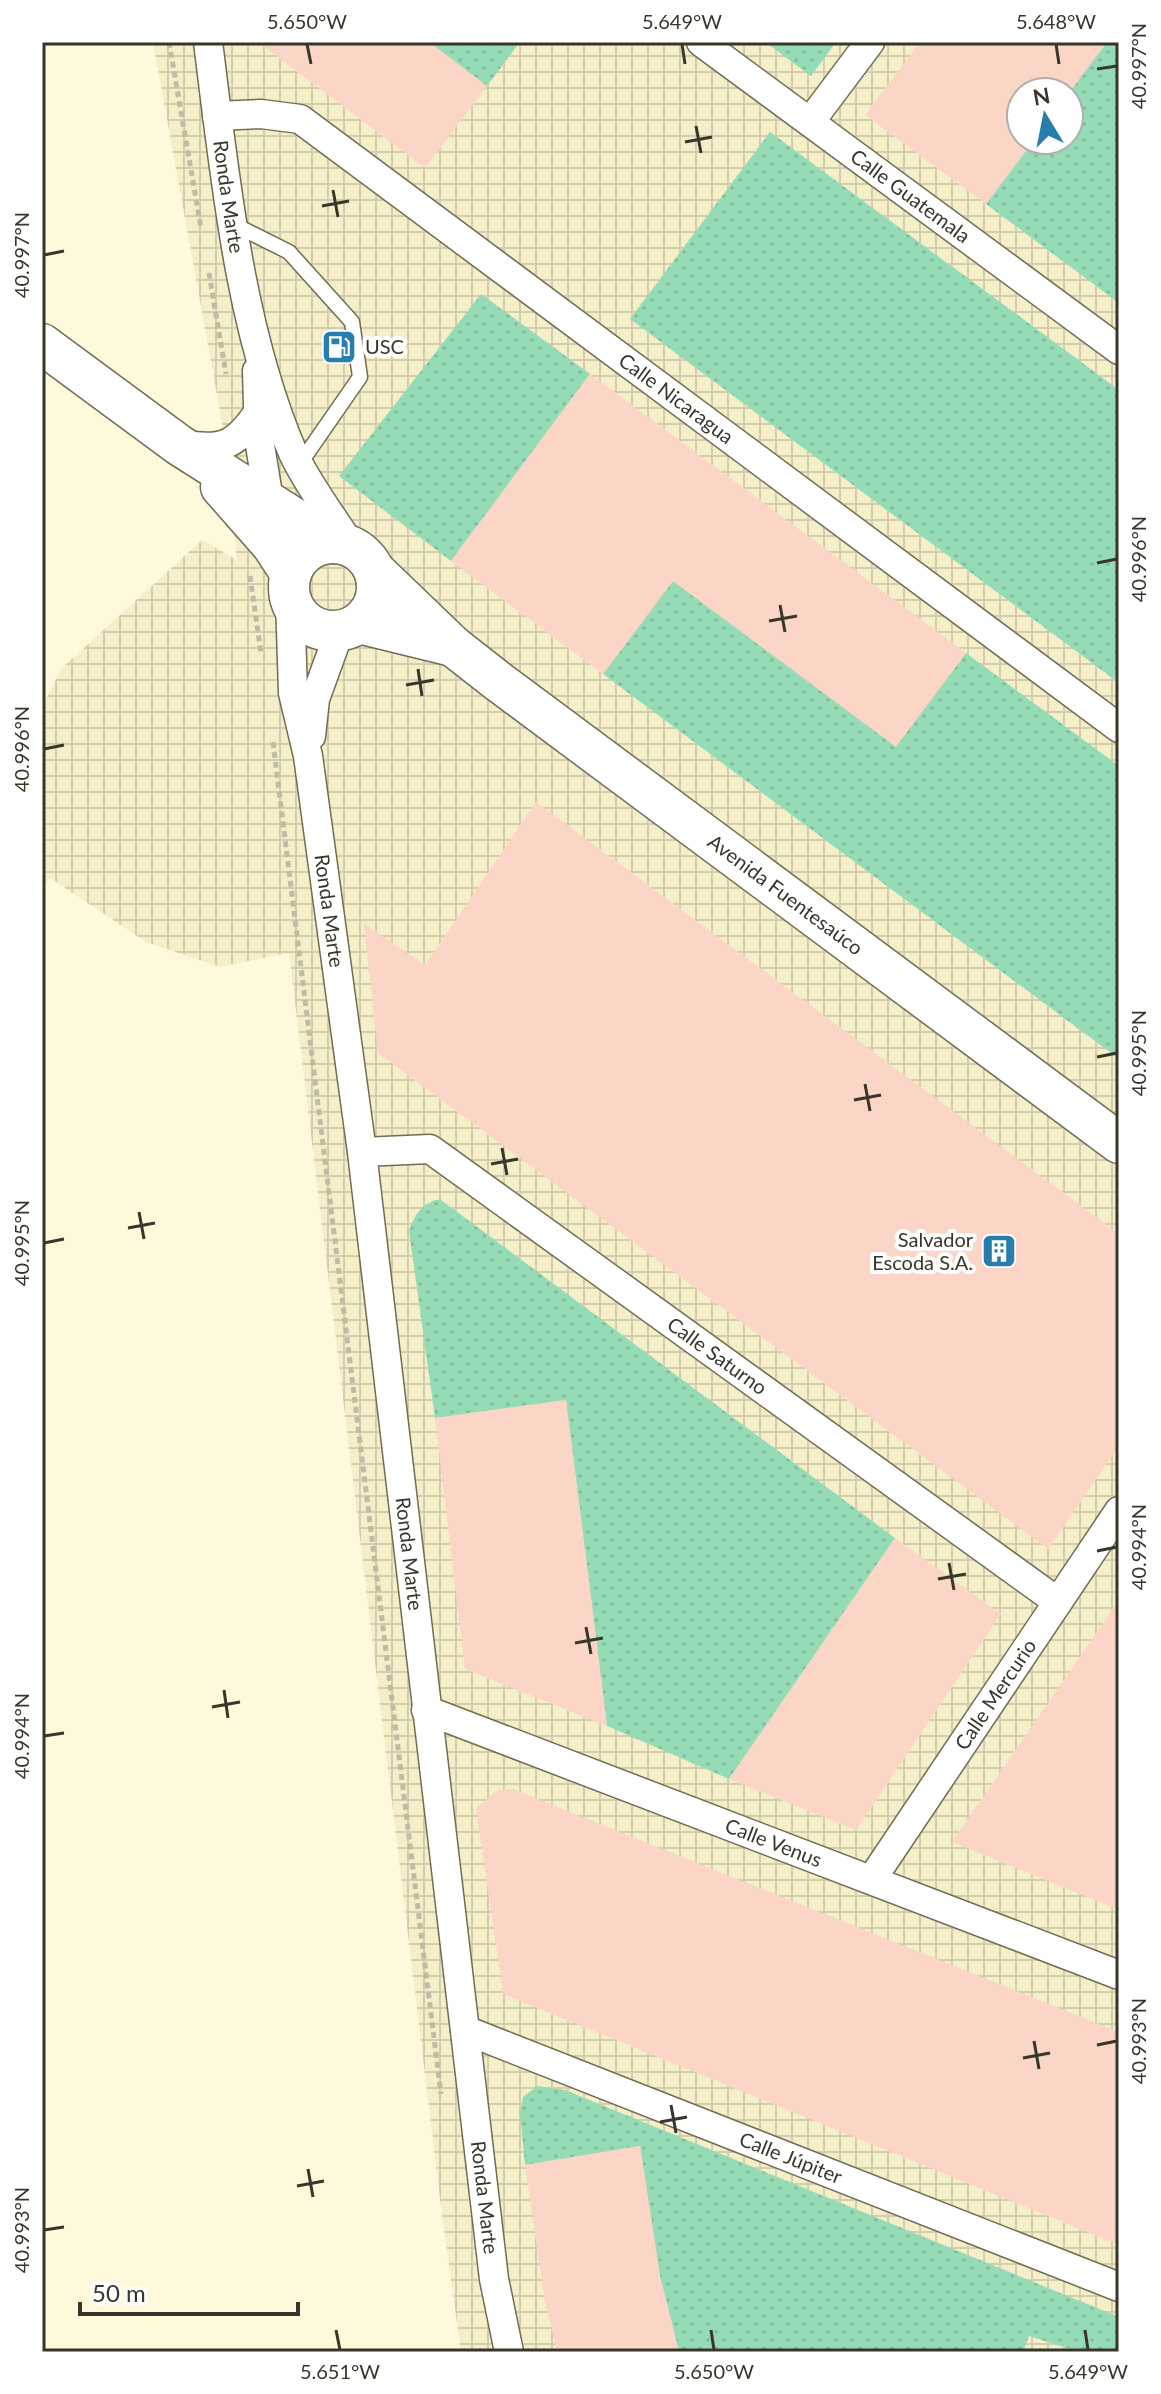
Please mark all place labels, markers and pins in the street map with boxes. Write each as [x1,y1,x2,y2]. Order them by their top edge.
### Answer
fuel station icon: USC [320,328,358,366]
place label: USC [365,334,404,358]
place label: Salvador Escoda S.A. [872,1227,974,1274]
building icon: Salvador Escoda S.A. [980,1232,1018,1270]

